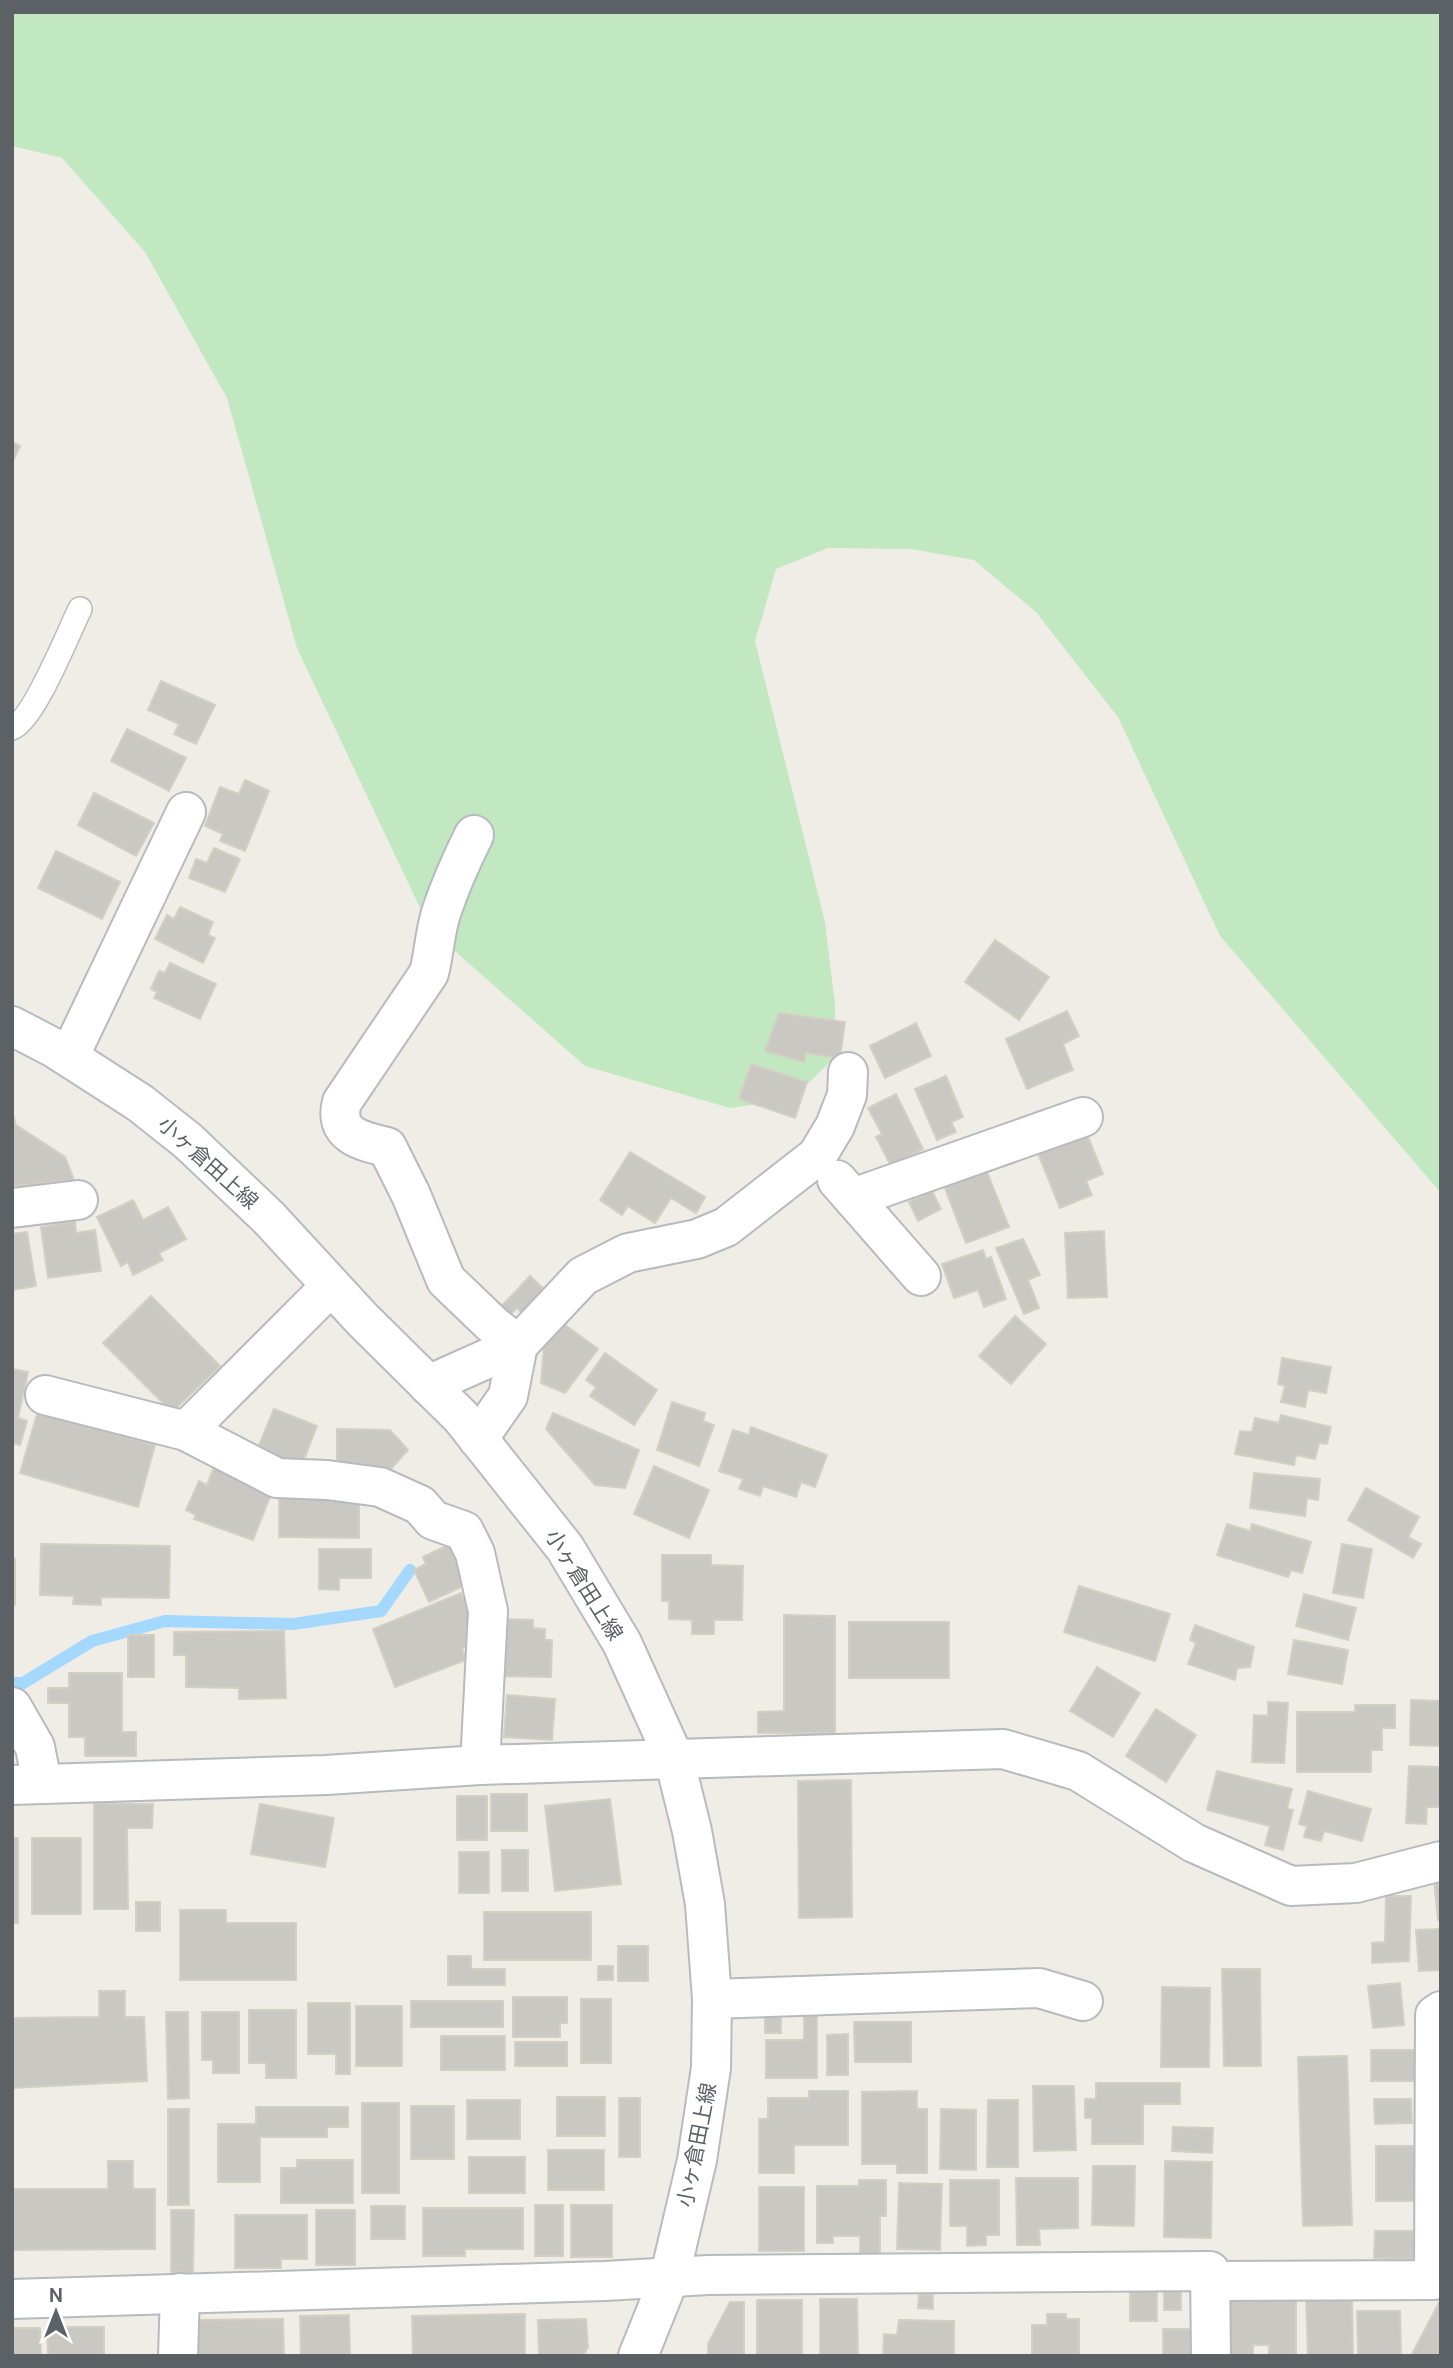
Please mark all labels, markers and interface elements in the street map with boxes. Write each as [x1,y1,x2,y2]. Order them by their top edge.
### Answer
street label: 小ヶ倉田上線 [152,1110,264,1216]
street label: 小ヶ倉田上線 [539,1524,629,1646]
street label: 小ヶ倉田上線 [671,2080,723,2210]
north arrow [21,2277,91,2347]
text: N [49,2283,63,2308]

